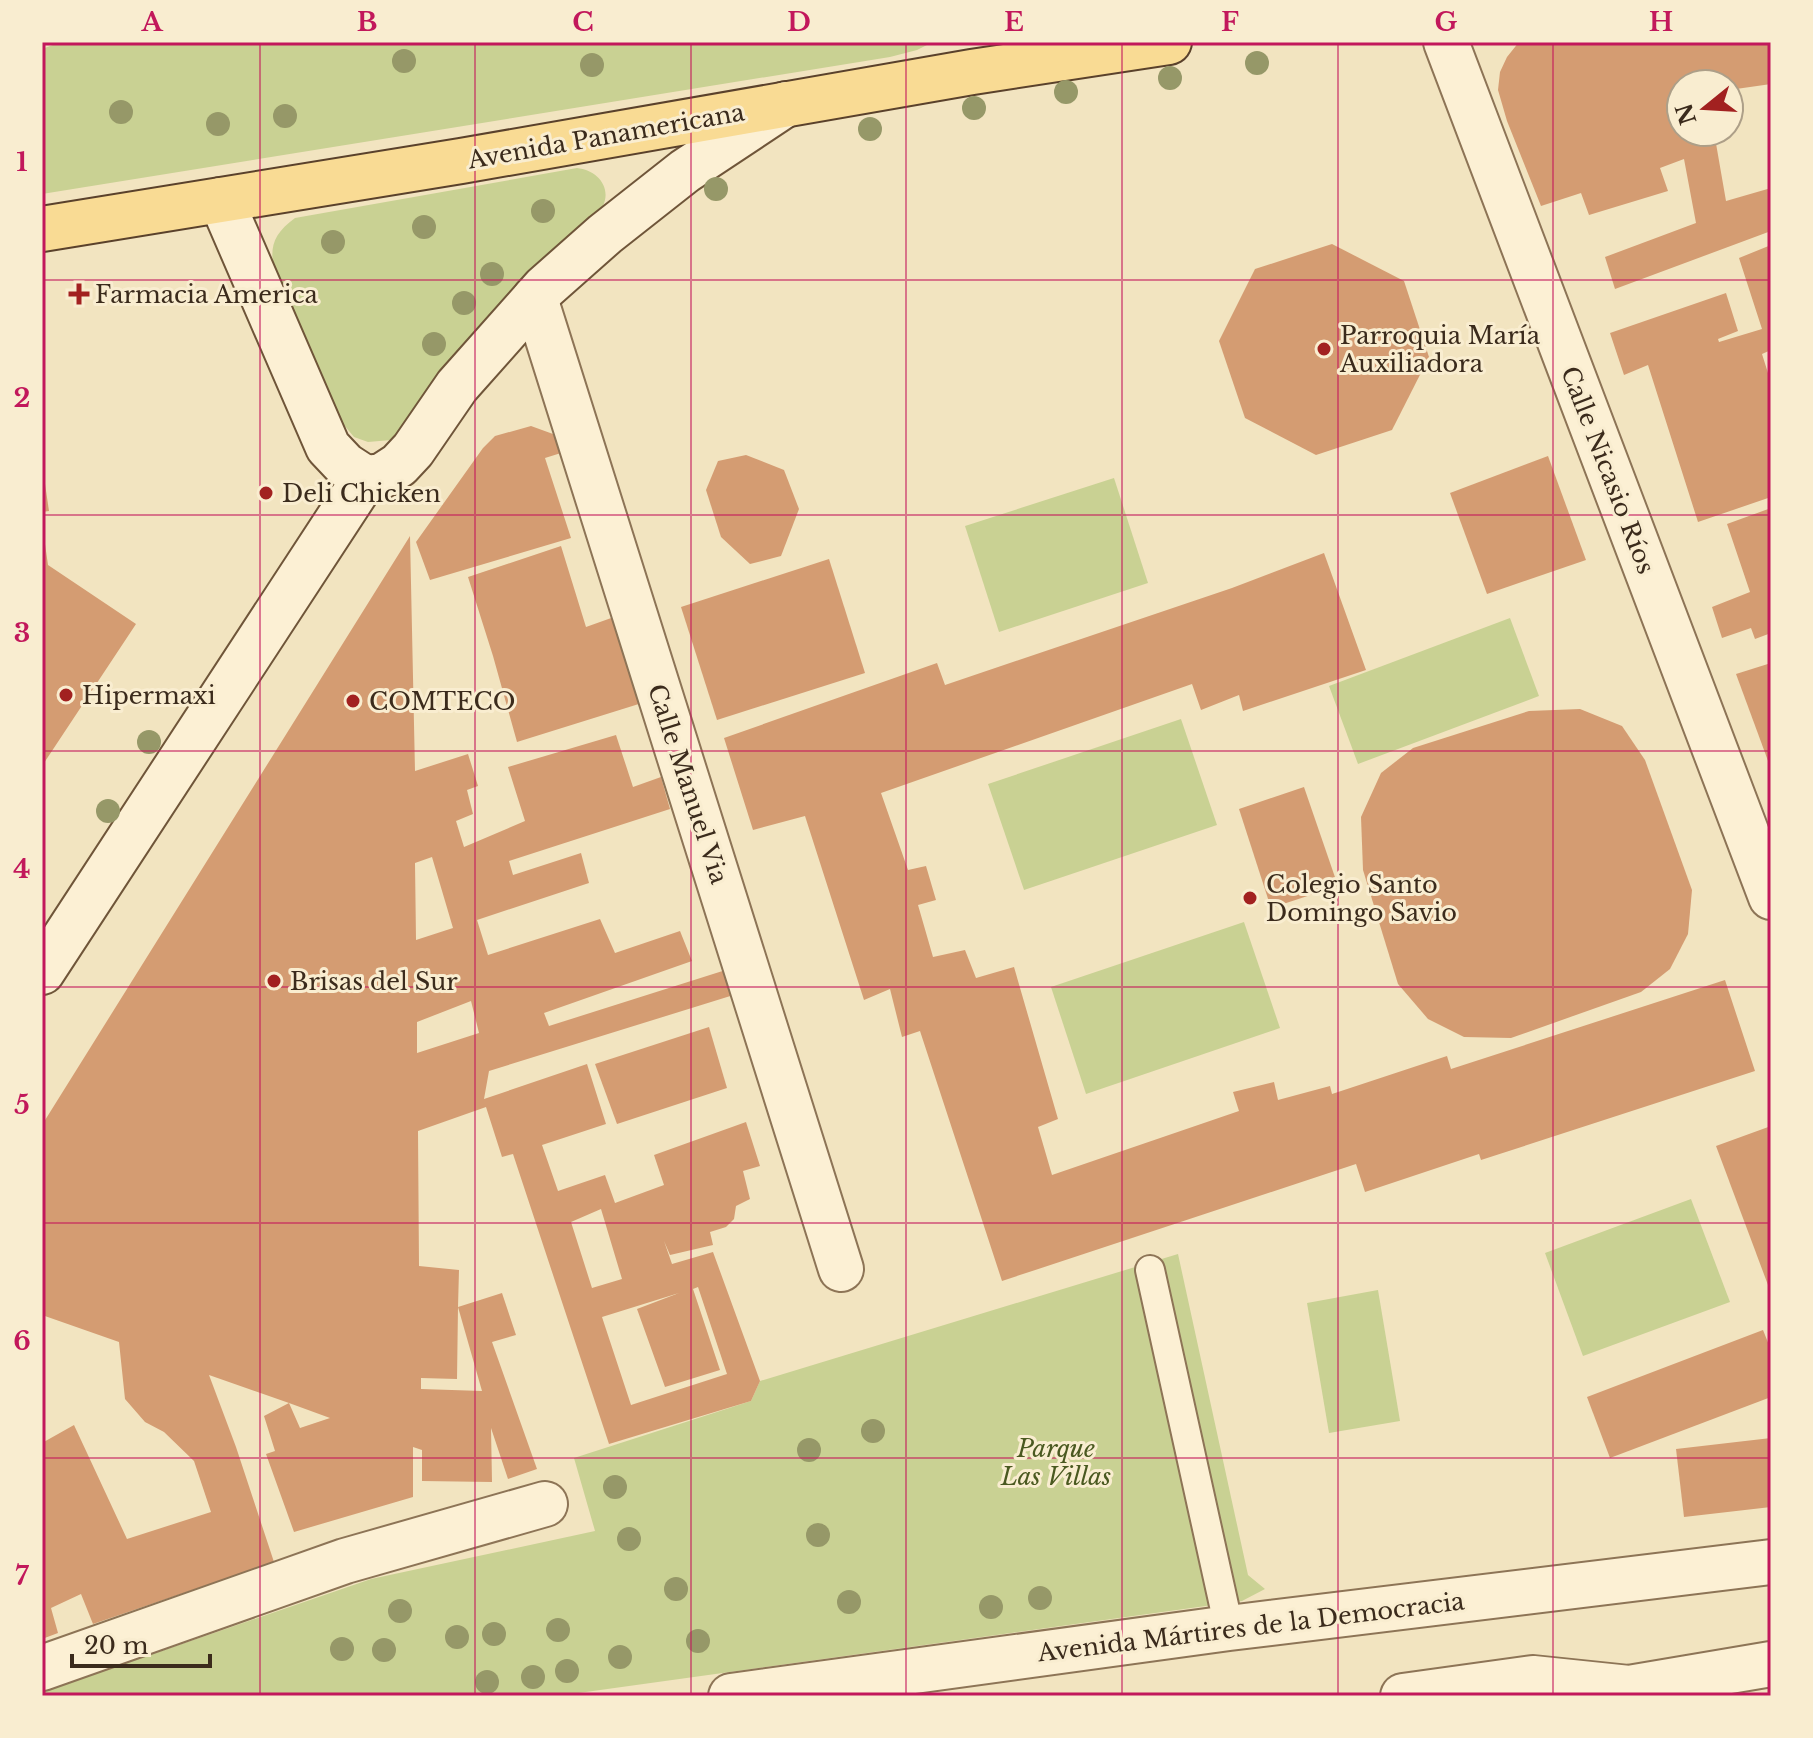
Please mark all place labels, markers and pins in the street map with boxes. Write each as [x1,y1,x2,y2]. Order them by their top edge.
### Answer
place label: Farmacia America [95,280,319,309]
marker: Farmacia America [70,285,88,303]
place label: Parroquia María Auxiliadora [1339,321,1541,378]
marker: Parroquia María Auxiliadora [1315,340,1333,358]
place label: Deli Chicken [282,479,441,508]
marker: Deli Chicken [257,484,275,502]
place label: Hipermaxi [82,681,216,710]
marker: Hipermaxi [57,686,75,704]
place label: COMTECO [369,687,515,716]
marker: COMTECO [344,692,362,710]
place label: Colegio Santo Domingo Savio [1266,870,1457,927]
marker: Colegio Santo Domingo Savio [1241,889,1259,907]
place label: Brisas del Sur [290,967,458,996]
marker: Brisas del Sur [265,972,283,990]

